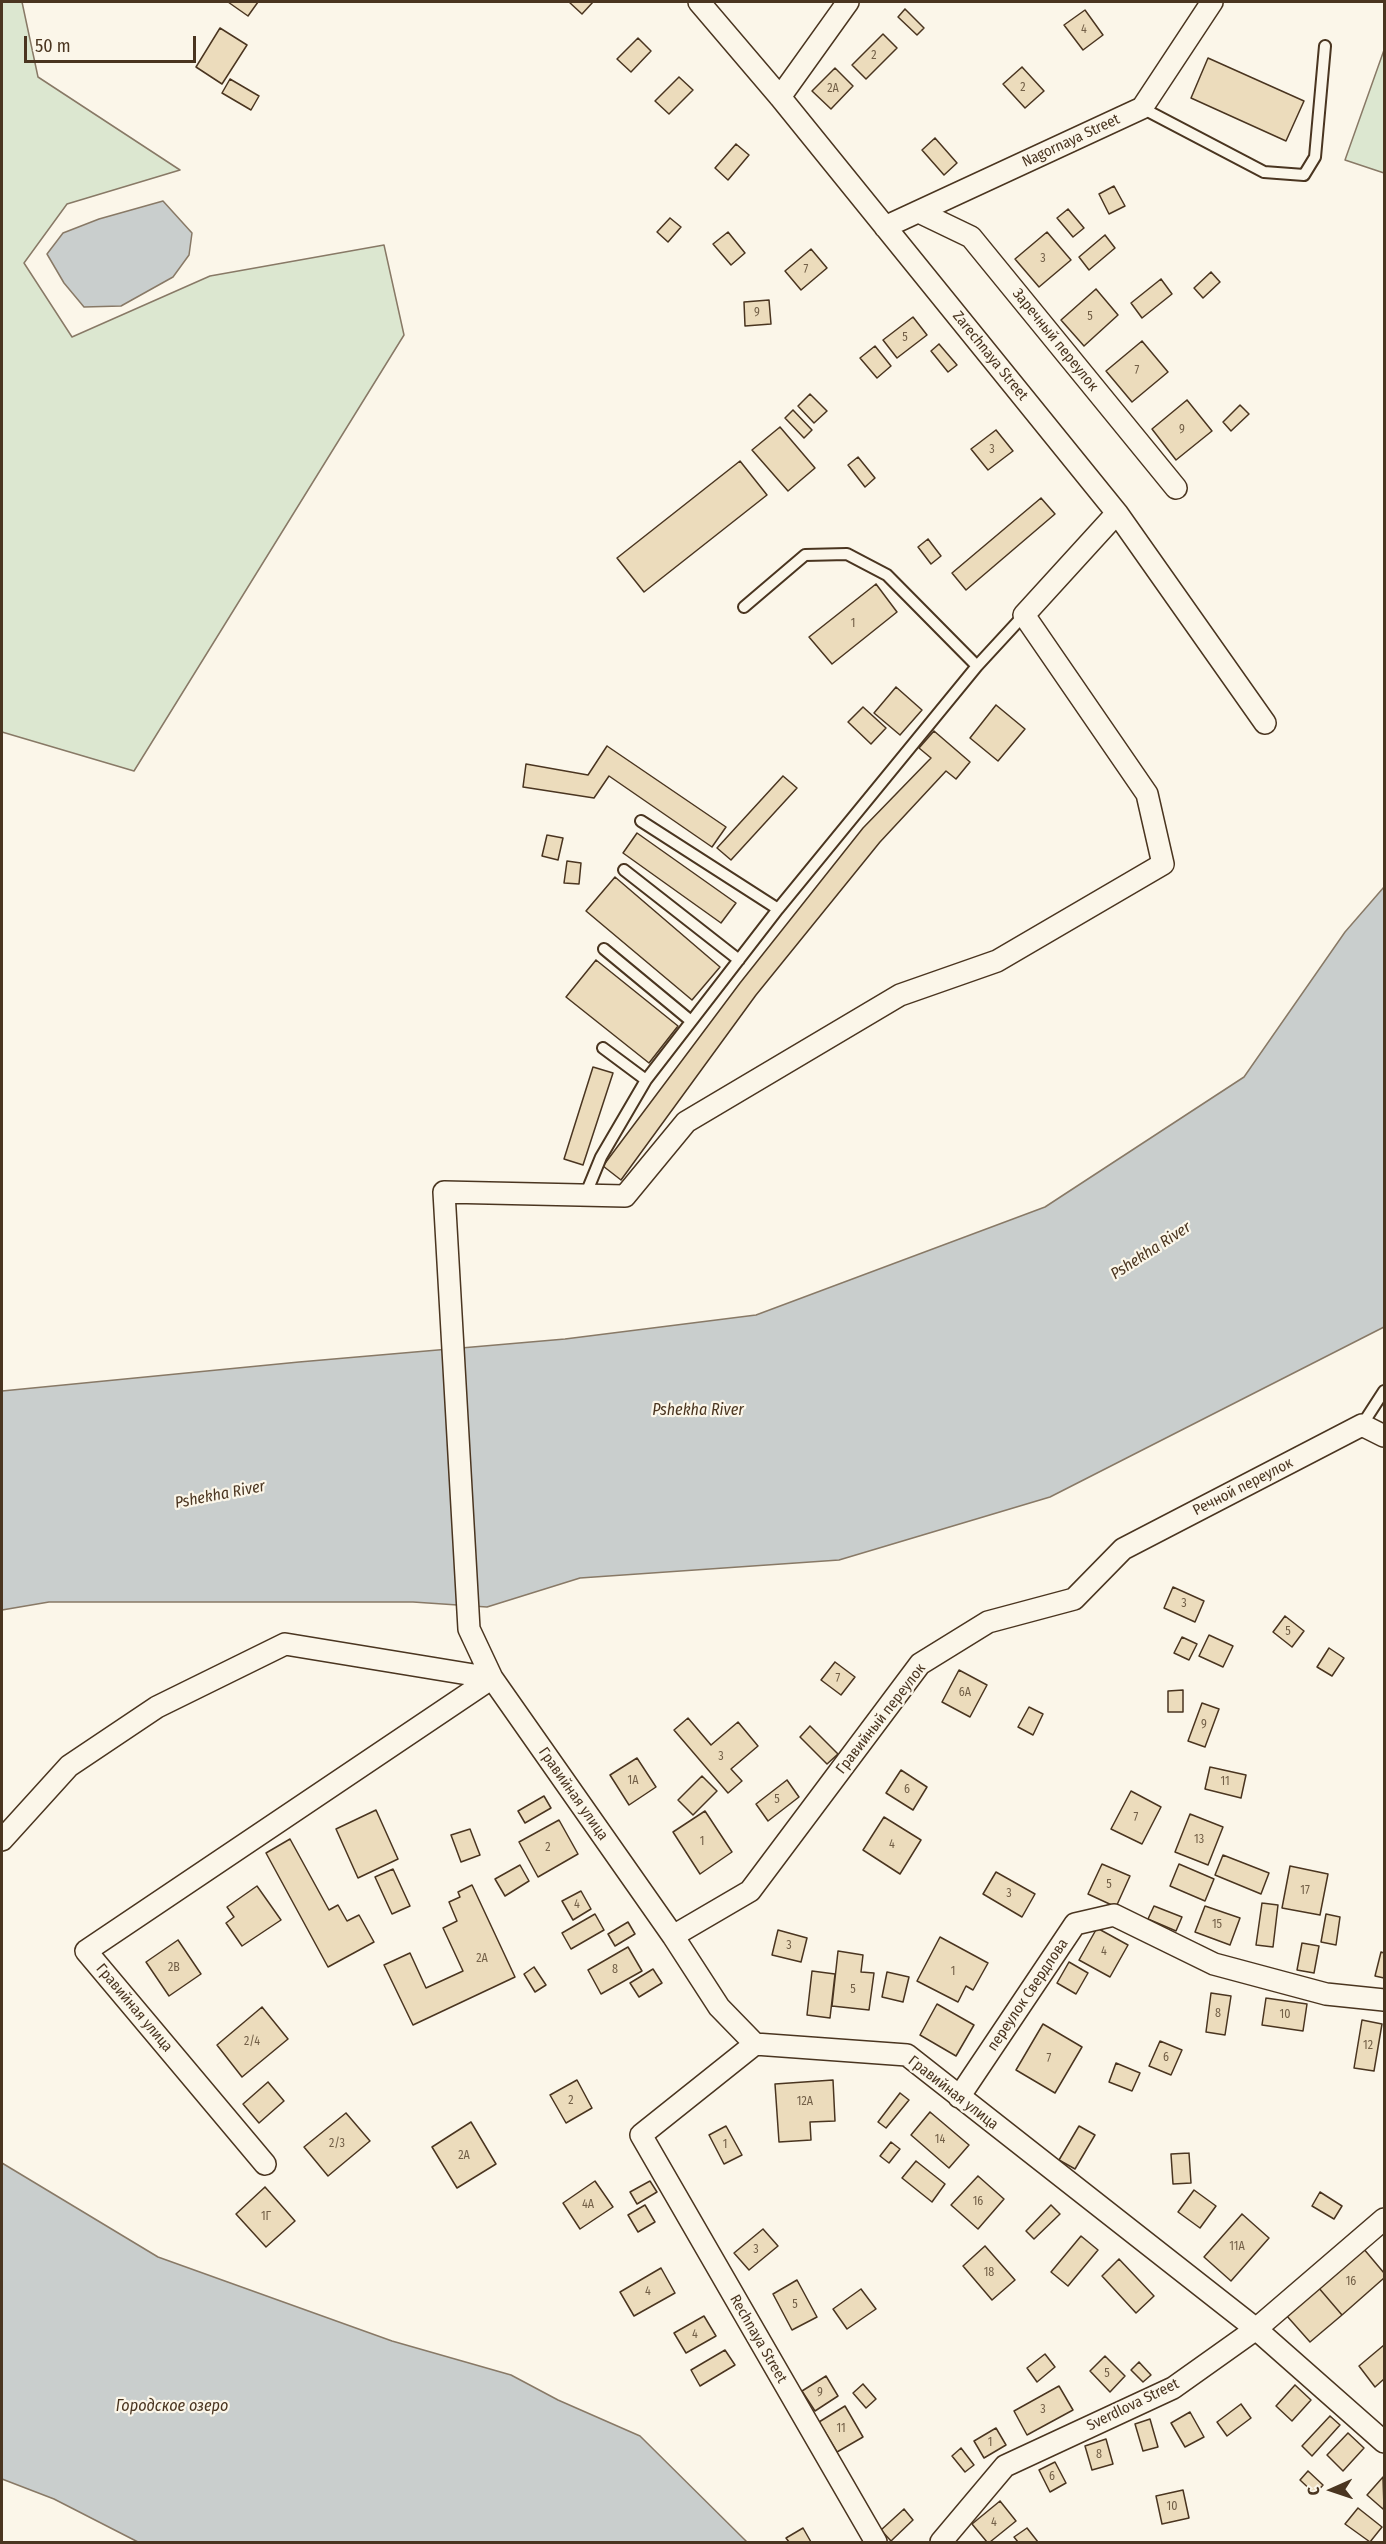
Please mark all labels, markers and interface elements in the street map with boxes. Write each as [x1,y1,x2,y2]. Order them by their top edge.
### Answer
house number: 4 [1081,23,1087,37]
scale bar [27,24,200,62]
text: 50 m [35,35,71,57]
house number: 2 [871,49,877,63]
house number: 2 [1020,81,1026,95]
house number: 2А [827,82,839,96]
street label: Nagornaya Street [1019,111,1123,171]
house number: 3 [1040,252,1046,266]
house number: 7 [804,263,808,277]
street label: Заречный переулок [1008,285,1102,395]
house number: 9 [754,306,760,320]
street label: Zarechnaya Street [948,308,1032,404]
house number: 5 [1087,310,1093,324]
house number: 5 [902,331,908,345]
house number: 7 [1135,364,1139,378]
house number: 9 [1179,423,1185,437]
house number: 3 [989,443,995,457]
house number: 1 [851,617,855,631]
water label: Pshekha River [1107,1218,1195,1284]
water label: Pshekha River [652,1401,744,1421]
street label: Речной переулок [1190,1454,1296,1520]
water label: Pshekha River [173,1477,267,1513]
house number: 3 [1181,1597,1187,1611]
house number: 5 [1285,1625,1291,1639]
street label: Гравийный переулок [832,1660,930,1778]
house number: 7 [836,1672,840,1686]
house number: 6А [959,1686,971,1700]
house number: 9 [1201,1718,1207,1732]
street label: Гравийная улица [534,1744,612,1844]
house number: 3 [718,1750,724,1764]
house number: 1А [628,1774,638,1788]
house number: 11 [1220,1775,1230,1789]
house number: 6 [904,1783,910,1797]
house number: 5 [774,1793,780,1807]
house number: 7 [1134,1811,1138,1825]
house number: 13 [1194,1833,1204,1847]
house number: 1 [700,1835,704,1849]
house number: 4 [889,1838,895,1852]
house number: 2 [545,1841,551,1855]
house number: 5 [1106,1878,1112,1892]
house number: 17 [1300,1884,1310,1898]
house number: 3 [1006,1887,1012,1901]
house number: 4 [574,1898,580,1912]
house number: 15 [1212,1918,1222,1932]
street label: переулок Свердлова [984,1935,1072,2055]
house number: 3 [786,1939,792,1953]
house number: 4 [1101,1945,1107,1959]
house number: 2А [476,1952,488,1966]
street label: Гравийная улица [92,1960,176,2056]
house number: 2В [168,1961,180,1975]
house number: 8 [612,1963,618,1977]
house number: 1 [951,1965,955,1979]
house number: 5 [850,1983,856,1997]
house number: 8 [1215,2007,1221,2021]
house number: 10 [1280,2008,1290,2022]
house number: 2/4 [244,2035,260,2049]
house number: 12 [1363,2039,1373,2053]
house number: 6 [1163,2051,1169,2065]
street label: Гравийная улица [904,2052,1002,2134]
house number: 7 [1047,2052,1051,2066]
house number: 2 [568,2094,574,2108]
house number: 12А [797,2095,813,2109]
house number: 14 [935,2133,945,2147]
house number: 2/3 [329,2137,345,2151]
house number: 1 [723,2138,727,2152]
house number: 2А [458,2149,470,2163]
house number: 16 [973,2195,983,2209]
house number: 4А [582,2198,594,2212]
house number: 1Г [261,2210,271,2224]
house number: 11А [1229,2240,1245,2254]
house number: 3 [753,2243,759,2257]
house number: 18 [984,2266,994,2280]
house number: 16 [1346,2275,1356,2289]
house number: 4 [645,2285,651,2299]
street label: Rechnaya Street [725,2292,791,2386]
house number: 5 [792,2298,798,2312]
house number: 4 [692,2328,698,2342]
house number: 5 [1104,2367,1110,2381]
street label: Sverdlova Street [1084,2375,1182,2435]
house number: 9 [817,2386,823,2400]
water label: Городское озеро [116,2397,228,2417]
house number: 3 [1040,2403,1046,2417]
house number: 11 [836,2422,846,2436]
house number: 1 [988,2436,992,2450]
house number: 8 [1096,2448,1102,2462]
north arrow [1302,2460,1362,2520]
house number: 6 [1049,2470,1055,2484]
text: С [1304,2486,1323,2496]
house number: 10 [1167,2500,1177,2514]
house number: 4 [991,2516,997,2530]

